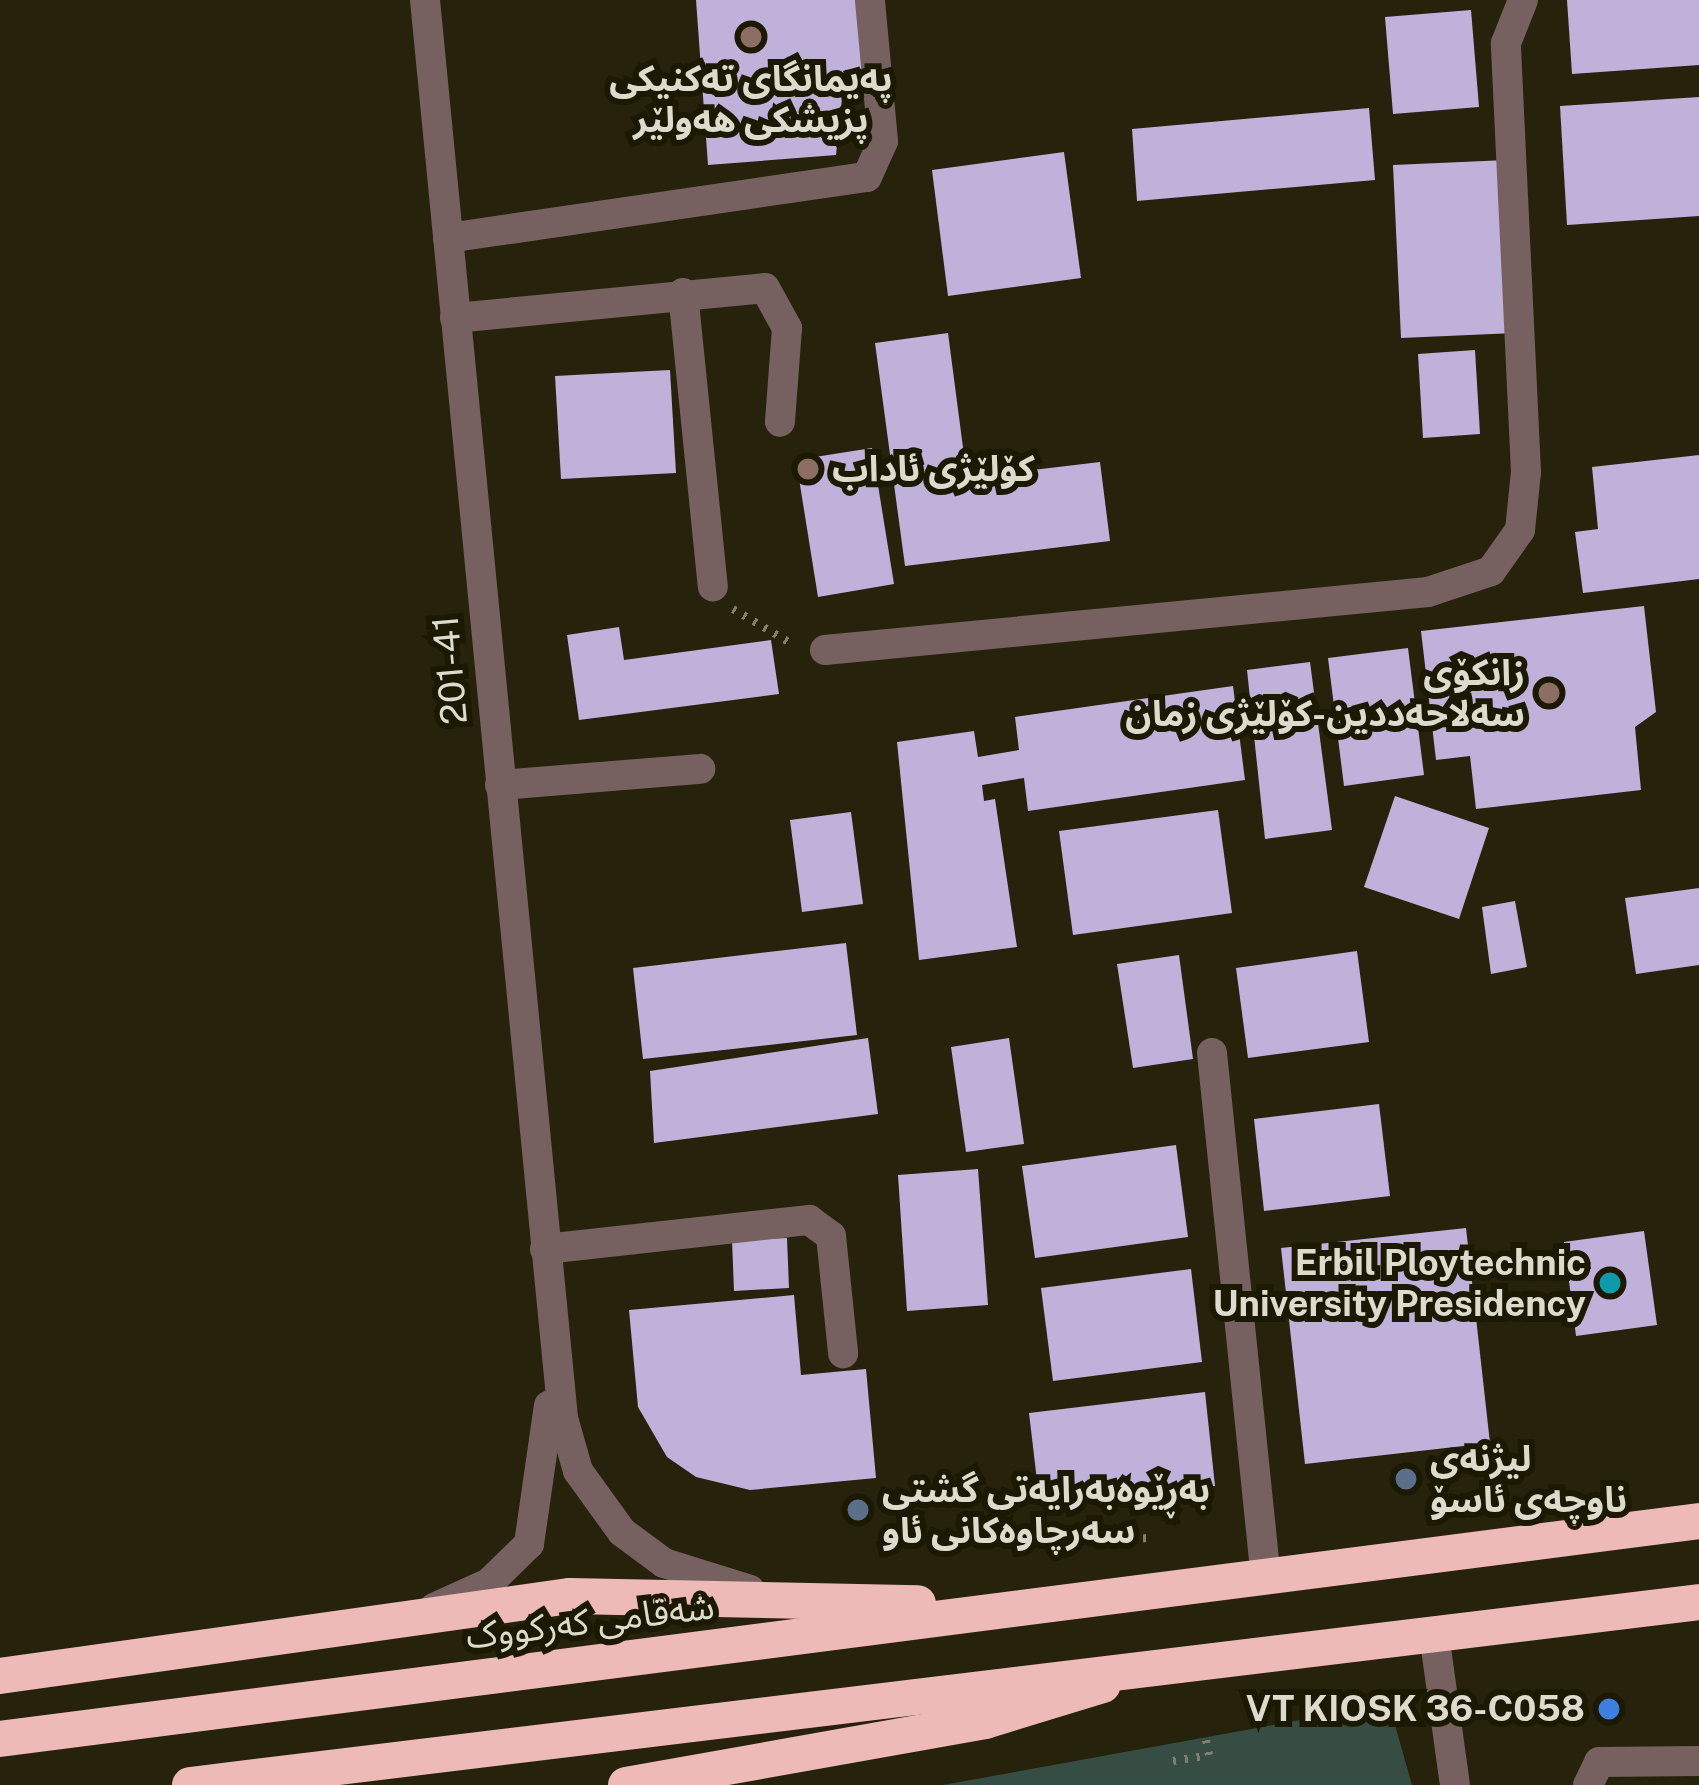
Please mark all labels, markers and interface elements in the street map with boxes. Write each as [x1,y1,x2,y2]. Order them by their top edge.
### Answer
marker: پەیمانگای تەکنیکی پزیشکی هەولێر [738,24,764,50]
place label: پەیمانگای تەکنیکی پزیشکی هەولێر [609,56,893,141]
place label: کۆلێژی ئاداب [832,447,1035,491]
marker: کۆلێژی ئاداب [795,456,821,482]
street label: 201-41 [424,614,476,726]
place label: زانکۆی سەلاحەددین-کۆلێژی زمان [1125,650,1525,735]
marker: زانکۆی سەلاحەددین-کۆلێژی زمان [1536,680,1562,706]
place label: Erbil Ploytechnic University Presidency [1212,1240,1586,1325]
marker: Erbil Ploytechnic University Presidency [1597,1270,1623,1296]
place label: لیژنەی ناوچەی ئاسۆ [1430,1436,1627,1521]
marker: لیژنەی ناوچەی ئاسۆ [1393,1466,1419,1492]
place label: بەڕێوەبەرایەتی گشتی سەرچاوەکانی ئاو [882,1467,1210,1552]
marker: بەڕێوەبەرایەتی گشتی سەرچاوەکانی ئاو [845,1497,871,1523]
street label: شەقامی کەرکووک [463,1584,717,1658]
place label: VT KIOSK 36-C058 [1246,1687,1585,1731]
marker: VT KIOSK 36-C058 [1596,1696,1622,1722]

